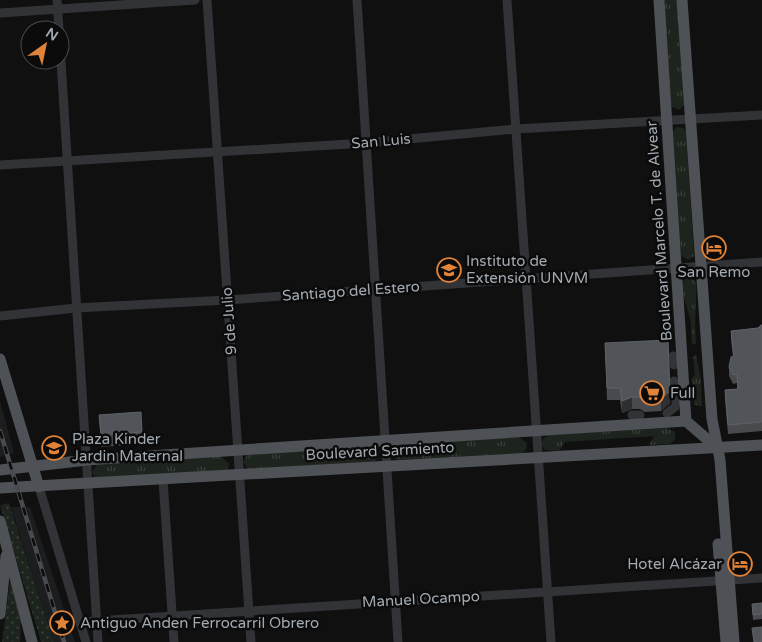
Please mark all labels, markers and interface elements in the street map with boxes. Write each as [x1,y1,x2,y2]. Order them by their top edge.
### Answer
north arrow [20,20,70,70]
text: N [42,24,61,45]
street label: Boulevard Marcelo T. de Alvear [642,120,676,342]
street label: San Luis [351,129,411,153]
hotel icon: San Remo [701,235,727,261]
place label: Instituto de Extensión UNVM [466,252,588,287]
school or university icon: Instituto de Extensión UNVM [436,257,462,283]
place label: San Remo [678,263,750,281]
street label: Santiago del Estero [282,277,420,305]
street label: 9 de Julio [218,287,240,355]
supermarket icon: Full [639,380,665,406]
place label: Full [670,384,695,402]
place label: Plaza Kinder Jardin Maternal [72,430,183,465]
school or university icon: Plaza Kinder Jardin Maternal [41,435,67,461]
street label: Boulevard Sarmiento [305,438,455,464]
hotel icon: Hotel Alcázar [727,551,753,577]
place label: Hotel Alcázar [627,555,722,573]
street label: Manuel Ocampo [362,587,480,611]
place icon: Antiguo Anden Ferrocarril Obrero [49,610,75,636]
place label: Antiguo Anden Ferrocarril Obrero [80,614,319,632]

